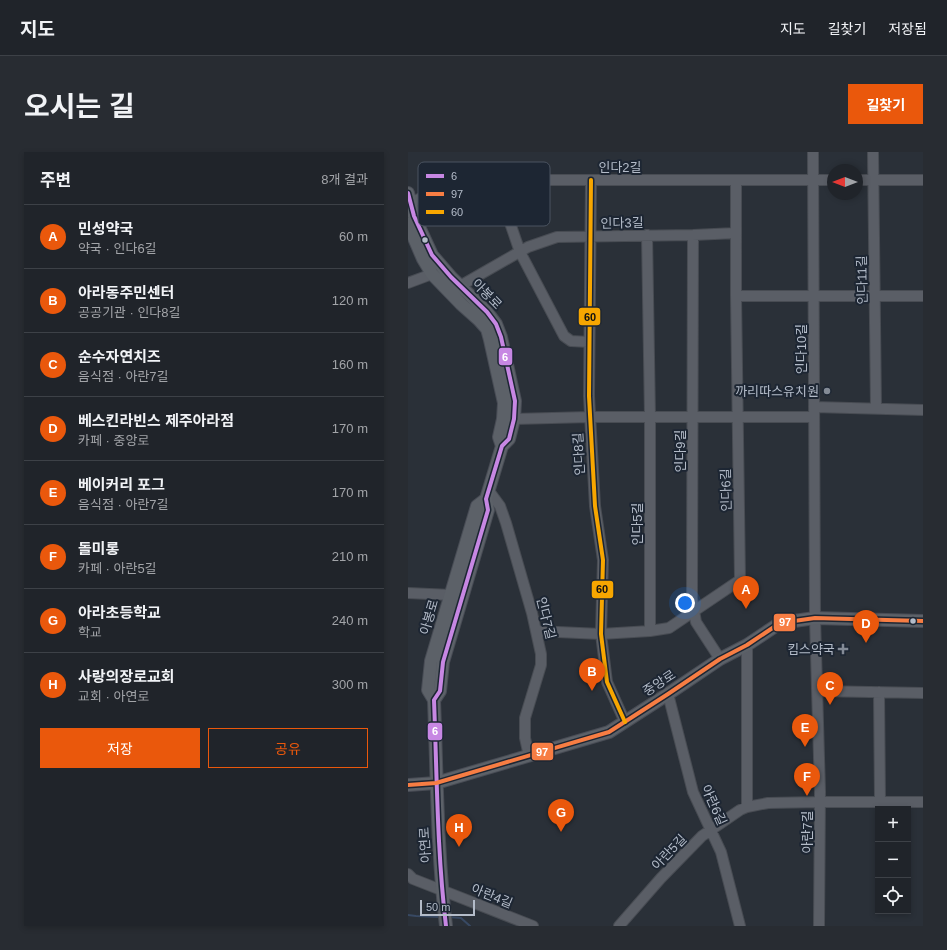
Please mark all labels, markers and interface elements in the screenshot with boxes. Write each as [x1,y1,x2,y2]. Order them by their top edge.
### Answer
text: 지도 [20,19,55,40]
text: 지도 [780,21,806,37]
text: 길찾기 [828,21,866,37]
text: 저장됨 [888,21,927,37]
button: 길찾기 [848,84,923,124]
text: 오시는 길 [24,91,135,122]
street label: 인다2길 [598,160,642,175]
legend [418,162,550,226]
north arrow [827,164,863,200]
text: 6 [451,170,457,182]
text: 주변 [40,171,71,190]
text: 8개 결과 [321,172,368,187]
text: 97 [451,188,463,200]
text: 60 [451,206,463,218]
street label: 인다3길 [600,215,644,231]
text: 민성약국 [78,220,133,237]
text: A [48,229,58,244]
text: 60 m [339,229,368,244]
unlabelled marker [420,235,430,245]
text: 약국 · 인다6길 [78,241,157,256]
street label: 인다11길 [854,255,870,305]
street label: 아봉로 [469,276,505,312]
text: 아라동주민센터 [78,284,175,301]
text: B [48,293,58,308]
text: 120 m [332,293,368,308]
text: 공공기관 · 인다8길 [78,305,181,320]
line badge: 60 [578,307,601,326]
text: 60 [584,311,596,323]
street label: 인다10길 [794,324,809,374]
line badge: 6 [498,347,513,366]
text: 순수자연치즈 [78,348,161,365]
text: 6 [502,351,508,363]
text: C [48,357,58,372]
text: 160 m [332,357,368,372]
text: 음식점 · 아란7길 [78,369,169,384]
place label: 까리따스유치원 [735,384,819,399]
marker: 까리따스유치원 [822,386,832,396]
text: 베스킨라빈스 제주아라점 [78,412,234,429]
text: D [48,421,58,436]
text: 170 m [332,421,368,436]
street label: 인다9길 [673,429,688,473]
street label: 인다8길 [570,432,588,476]
text: 카페 · 중앙로 [78,433,149,448]
street label: 인다6길 [718,468,734,512]
text: 베이커리 포그 [78,476,165,493]
text: E [49,485,57,500]
text: 170 m [332,485,368,500]
text: 음식점 · 아란7길 [78,497,169,512]
street label: 인다5길 [630,502,645,546]
text: 돌미롱 [78,540,119,557]
text: F [49,549,57,564]
text: 210 m [332,549,368,564]
text: 카페 · 아란5길 [78,561,157,576]
pin: A [733,576,759,609]
line badge: 60 [591,580,614,599]
text: 60 [596,583,608,595]
your location [675,593,695,613]
street label: 인다7길 [534,595,558,641]
street label: 아봉로 [417,598,441,636]
text: 아라초등학교 [78,604,161,621]
pin: D [853,610,879,643]
text: G [48,613,58,628]
text: 240 m [332,613,368,628]
line badge: 97 [773,613,796,632]
text: 97 [779,616,791,628]
unlabelled marker [908,616,918,626]
text: 학교 [78,625,102,640]
place label: 킴스약국 [787,642,835,657]
marker: 킴스약국 [838,644,848,654]
pin: B [579,658,605,691]
street label: 중앙로 [640,667,678,699]
text: 사랑의장로교회 [78,668,175,685]
pin: C [817,672,843,705]
text: H [48,677,58,692]
text: 300 m [332,677,368,692]
text: 교회 · 아연로 [78,689,149,704]
pin: E [792,714,818,747]
line badge: 6 [427,722,443,741]
text: 6 [432,725,438,737]
button: 저장 [40,728,200,768]
button: 공유 [208,728,368,768]
line badge: 97 [531,742,554,761]
text: 97 [536,746,548,758]
pin: F [794,763,820,796]
street label: 아란6길 [698,782,730,828]
pin: G [548,799,574,832]
map controls [875,806,911,914]
button: + [875,806,911,842]
street label: 아란7길 [800,810,815,854]
pin: H [446,814,472,847]
street label: 아연로 [417,827,433,863]
street label: 아란5길 [649,831,689,873]
button: − [875,842,911,878]
button: locate [875,878,911,914]
street label: 아란4길 [469,881,515,911]
scale bar [420,898,475,917]
text: 50 m [426,901,450,913]

